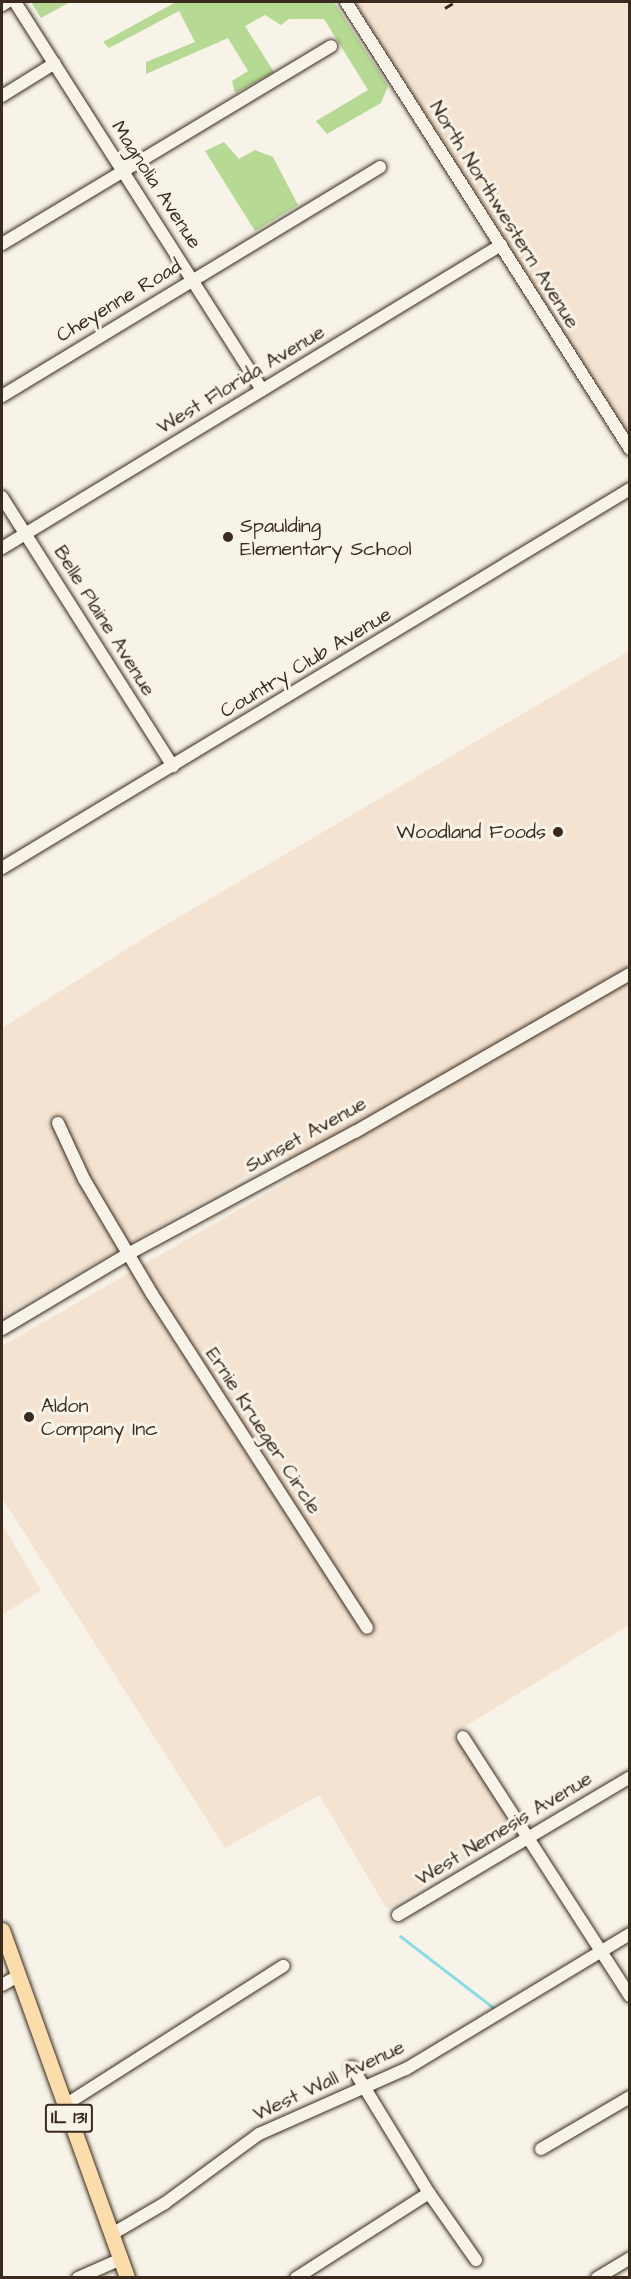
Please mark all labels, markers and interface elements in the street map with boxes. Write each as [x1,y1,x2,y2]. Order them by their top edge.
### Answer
street label: North Northwestern Avenue [424,97,584,333]
street label: Magnolia Avenue [106,117,206,253]
street label: Cheyenne Road [52,254,186,348]
street label: West Florida Avenue [153,320,329,440]
place label: Spaulding Elementary School [240,514,412,561]
marker: Spaulding Elementary School [221,530,235,544]
street label: Belle Plaine Avenue [48,541,160,701]
street label: Country Club Avenue [216,602,396,724]
place label: Woodland Foods [396,820,546,844]
marker: Woodland Foods [551,825,565,839]
street label: Sunset Avenue [241,1092,371,1178]
street label: Ernie Krueger Circle [200,1343,326,1519]
place label: Aldon Company Inc [41,1394,158,1441]
marker: Aldon Company Inc [22,1410,36,1424]
street label: West Nemesis Avenue [411,1767,597,1891]
street label: West Wall Avenue [250,2035,408,2127]
road number: IL 131 [44,2103,94,2133]

